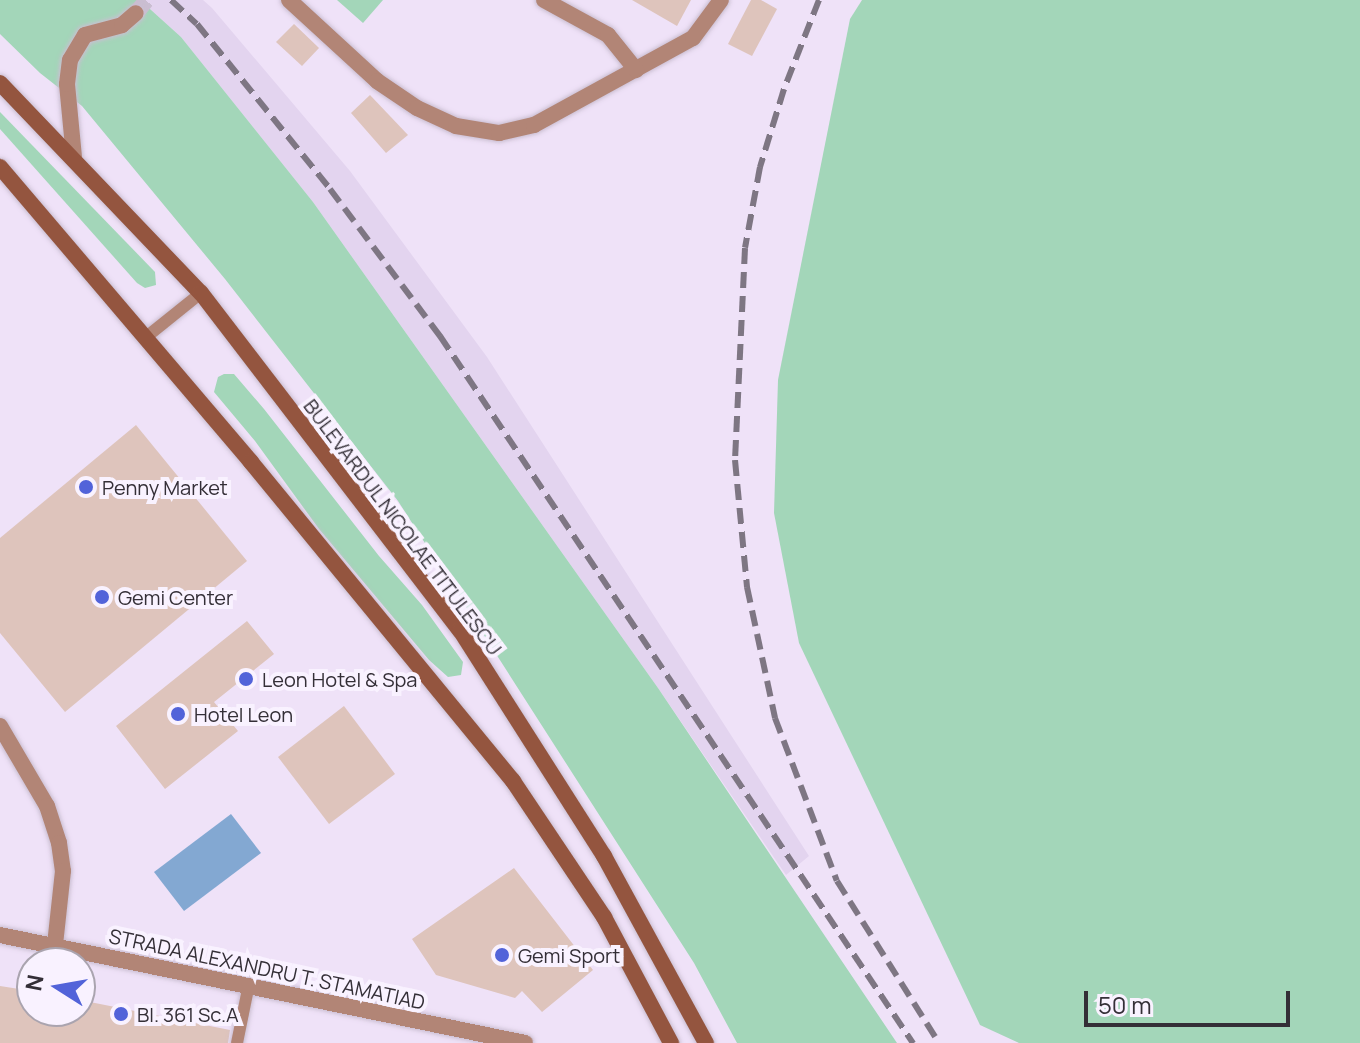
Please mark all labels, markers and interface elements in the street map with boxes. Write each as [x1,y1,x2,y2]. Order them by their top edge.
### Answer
street label: BULEVARDUL NICOLAE TITULESCU [299,394,507,660]
place label: Penny Market [102,475,228,499]
marker: Penny Market [77,478,95,496]
place label: Gemi Center [118,585,233,609]
marker: Gemi Center [93,588,111,606]
place label: Leon Hotel & Spa [262,667,417,691]
marker: Leon Hotel & Spa [237,670,255,688]
place label: Hotel Leon [194,702,293,726]
marker: Hotel Leon [169,705,187,723]
street label: STRADA ALEXANDRU T. STAMATIAD [107,924,427,1014]
place label: Gemi Sport [518,943,620,967]
marker: Gemi Sport [493,946,511,964]
north arrow [16,947,96,1027]
text: N [18,972,51,993]
scale bar [1088,975,1294,1025]
text: 50 m [1098,988,1152,1021]
place label: Bl. 361 Sc.A [137,1002,239,1026]
marker: Bl. 361 Sc.A [112,1005,130,1023]

